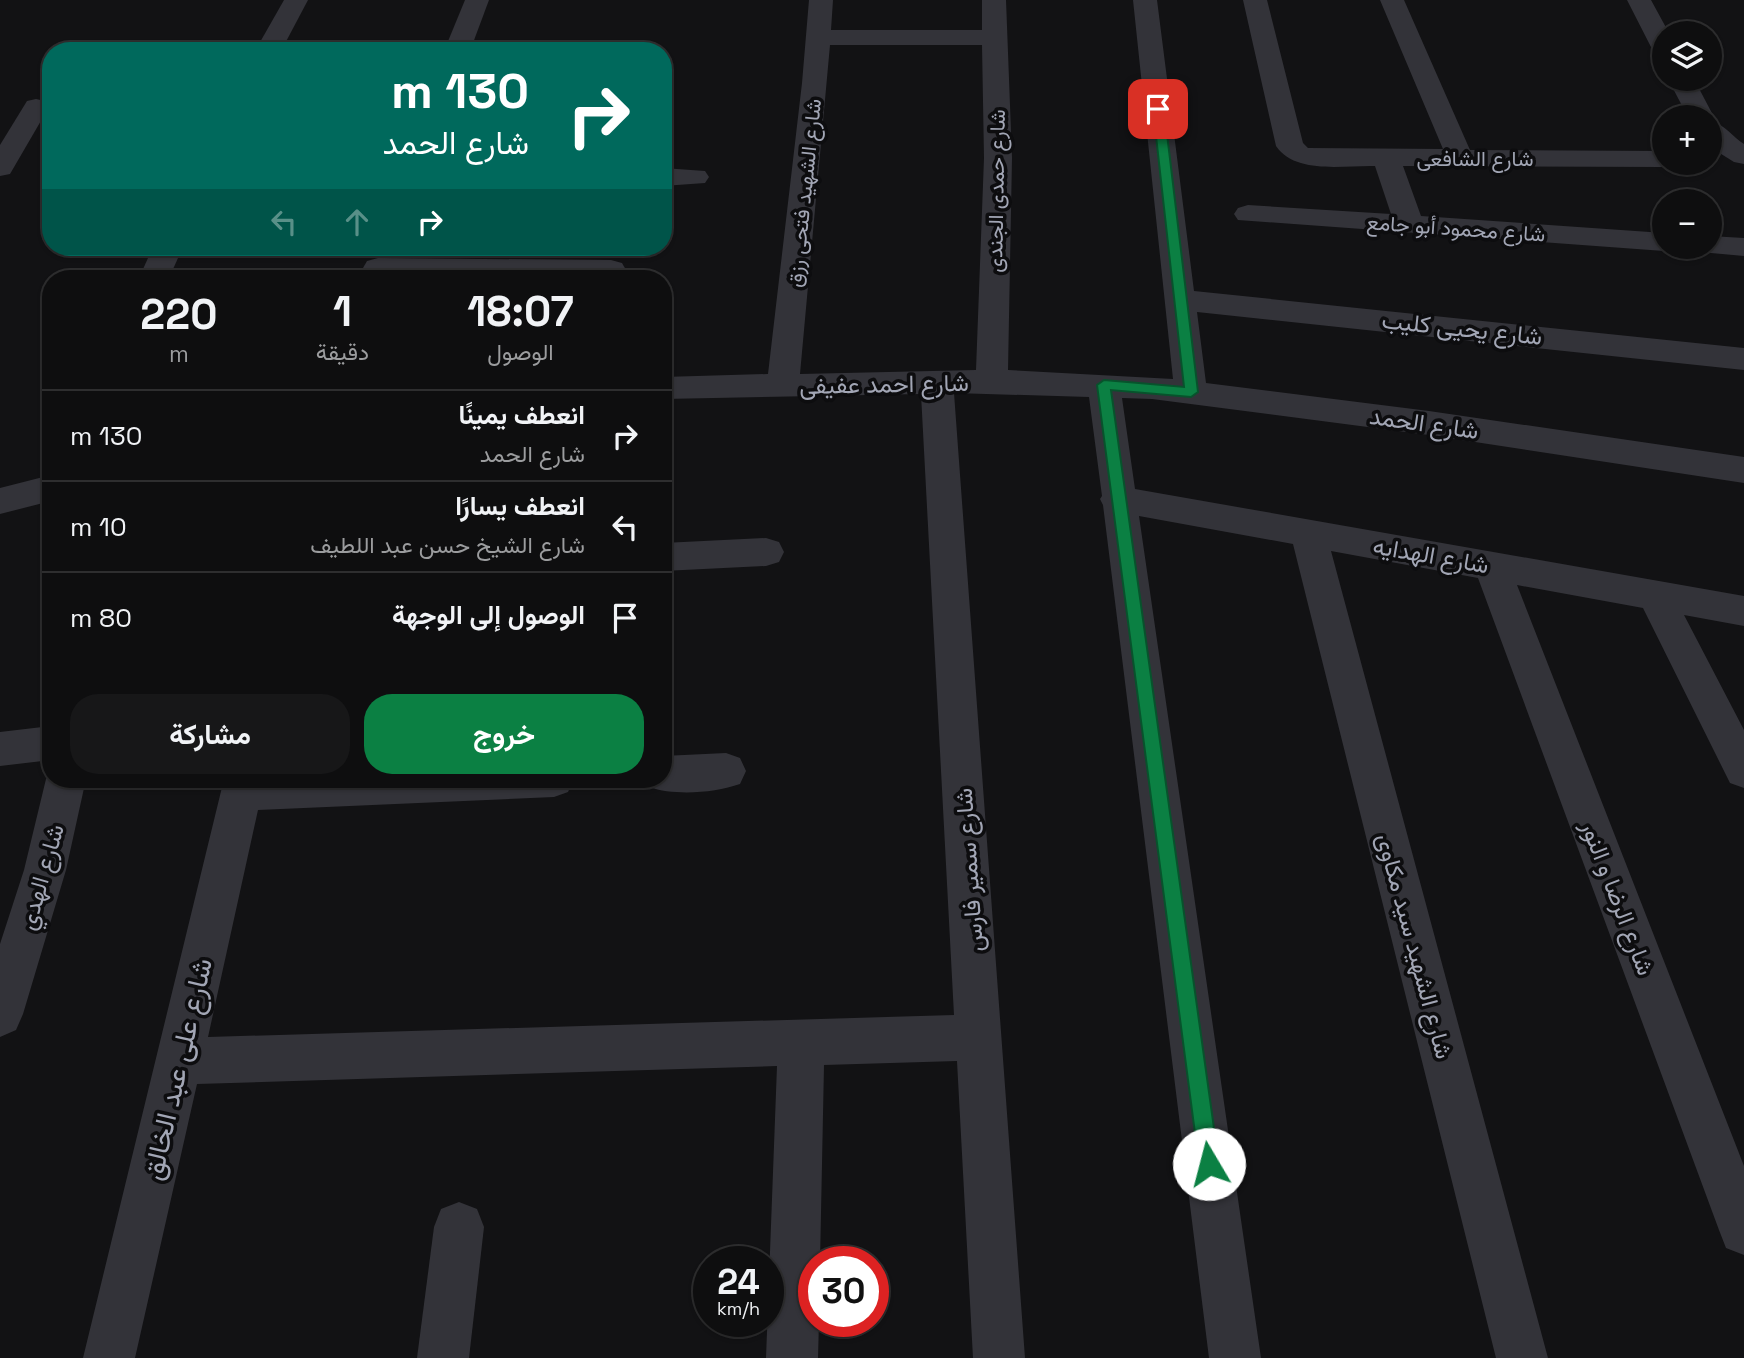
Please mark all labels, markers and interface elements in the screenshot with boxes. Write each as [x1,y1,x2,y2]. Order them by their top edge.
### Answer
map controls [1652,21,1722,259]
button: layers [1652,21,1722,91]
text: 130 m [391,60,529,122]
icon: right [553,70,644,161]
pin [1128,79,1188,139]
icon: arrive [1139,90,1177,128]
street label: شارع الشهيد فتحى رزق [781,97,828,289]
button: + [1652,105,1722,175]
street label: شارع حمدى الجندى [981,109,1012,273]
text: شارع الحمد [383,123,529,163]
street label: شارع الشافعى [1416,145,1534,173]
button: − [1652,189,1722,259]
icon: left [265,203,303,241]
icon: ahead [338,203,376,241]
icon: right [411,203,449,241]
street label: شارع محمود أبو جامع [1366,208,1546,249]
text: 1 [333,285,352,338]
text: 18:07 [467,285,574,338]
text: 220 [140,288,217,341]
street label: شارع يحيى كليب [1380,304,1544,353]
text: دقيقة [316,337,369,367]
text: الوصول [487,337,554,367]
text: m [169,339,189,369]
street label: شارع احمد عفيفى [799,367,969,402]
text: انعطف يمينًا [459,398,585,432]
street label: شارع الحمد [1367,400,1481,447]
icon: right [606,417,644,455]
text: 130 m [70,419,142,453]
text: شارع الحمد [480,439,585,469]
text: انعطف يسارًا [455,489,585,523]
icon: left [606,508,644,546]
text: 10 m [70,510,127,544]
text: شارع الشيخ حسن عبد اللطيف [310,530,585,560]
street label: شارع الهدايه [1370,530,1491,581]
text: الوصول إلى الوجهة [392,598,585,632]
icon: arrive [606,599,644,637]
text: 80 m [70,601,132,635]
button: مشاركة [70,694,350,774]
button: خروج [364,694,644,774]
street label: شارع سمير فارس [948,787,991,953]
street label: شارع الرضا و النور [1573,815,1662,980]
street label: شارع الهدي [11,821,75,935]
street label: شارع الشهيد سيد مكاوى [1369,830,1460,1062]
street label: شارع على عبد الخالق [134,954,221,1184]
position arrow [1172,1127,1246,1201]
speed limit sign: 30 [798,1246,889,1337]
text: 24 [717,1260,760,1304]
text: km/h [717,1297,760,1320]

